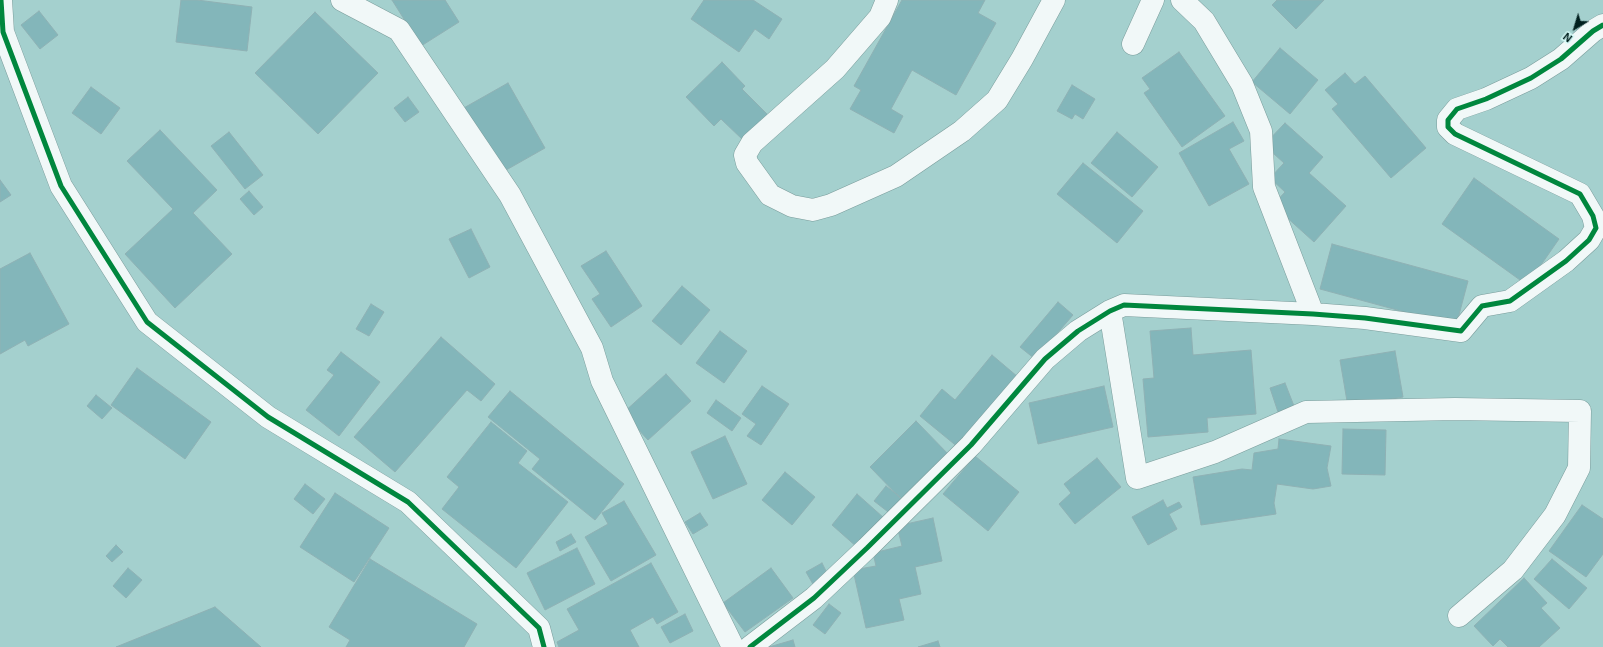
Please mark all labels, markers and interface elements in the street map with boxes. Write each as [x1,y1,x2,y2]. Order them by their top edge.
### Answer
north arrow [1555,8,1595,48]
text: N [1560,30,1574,45]

